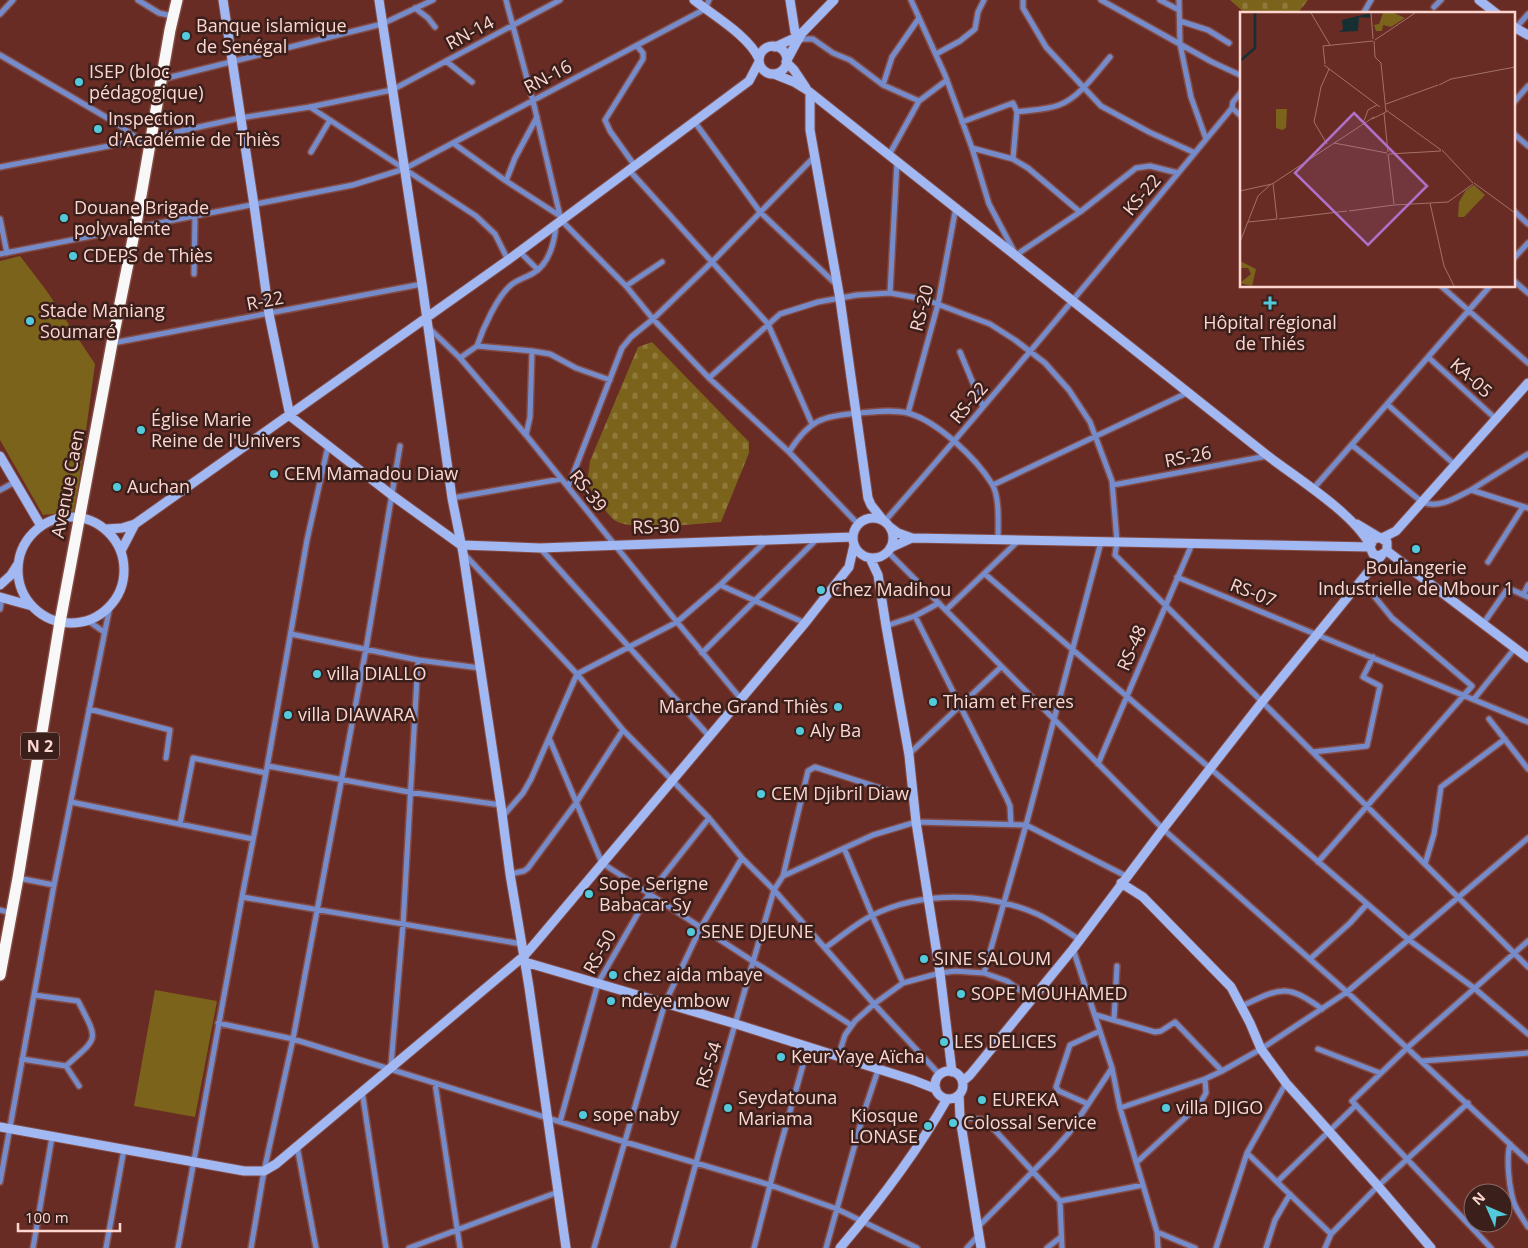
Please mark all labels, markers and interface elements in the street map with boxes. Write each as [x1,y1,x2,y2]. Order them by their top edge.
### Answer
street label: RN-14 [441,10,498,55]
inset map [1240,12,1516,288]
place label: Banque islamique de Senégal [196,13,347,58]
marker: Banque islamique de Senégal [180,30,192,42]
street label: RN-16 [519,54,576,99]
place label: ISEP (bloc pédagogique) [89,59,204,104]
marker: ISEP (bloc pédagogique) [73,76,85,88]
place label: Inspection d'Académie de Thiès [108,106,280,151]
marker: Inspection d'Académie de Thiès [92,123,104,135]
street label: KS-22 [1117,169,1166,220]
place label: Douane Brigade polyvalente [74,195,209,240]
marker: Douane Brigade polyvalente [58,212,70,224]
place label: CDEPS de Thiès [83,243,213,267]
marker: CDEPS de Thiès [67,250,79,262]
street label: RS-20 [904,282,938,334]
street label: R-22 [244,285,286,315]
marker: Hôpital régional de Thiés [1263,296,1277,310]
place label: Stade Maniang Soumaré [40,298,165,343]
place label: Hôpital régional de Thiés [1203,310,1337,355]
marker: Stade Maniang Soumaré [24,315,36,327]
street label: KA-05 [1446,352,1498,402]
street label: RS-22 [944,377,993,428]
place label: Église Marie Reine de l'Univers [151,407,301,452]
marker: Église Marie Reine de l'Univers [135,424,147,436]
street label: Avenue Caen [45,428,89,540]
street label: RS-26 [1162,440,1213,472]
place label: CEM Mamadou Diaw [284,461,458,485]
street label: RS-39 [565,464,613,516]
marker: CEM Mamadou Diaw [268,468,280,480]
place label: Auchan [127,474,190,498]
marker: Auchan [111,481,123,493]
street label: RS-30 [632,513,680,539]
marker: Boulangerie Industrielle de Mbour 1 [1410,543,1422,555]
place label: Boulangerie Industrielle de Mbour 1 [1318,555,1514,600]
street label: RS-07 [1227,572,1280,612]
place label: Chez Madihou [831,577,951,601]
marker: Chez Madihou [815,584,827,596]
street label: RS-48 [1111,621,1151,674]
place label: villa DIALLO [327,661,427,685]
marker: villa DIALLO [311,668,323,680]
place label: Thiam et Freres [943,689,1074,713]
place label: Marche Grand Thiès [659,694,828,718]
marker: Thiam et Freres [927,696,939,708]
marker: Marche Grand Thiès [832,701,844,713]
place label: villa DIAWARA [298,702,416,726]
marker: villa DIAWARA [282,709,294,721]
place label: Aly Ba [810,718,861,742]
marker: Aly Ba [794,725,806,737]
road number: N 2 [21,732,59,759]
place label: CEM Djibril Diaw [771,781,909,805]
marker: CEM Djibril Diaw [755,788,767,800]
place label: Sope Serigne Babacar Sy [599,871,708,916]
marker: Sope Serigne Babacar Sy [583,888,595,900]
place label: SENE DJEUNE [701,919,814,943]
street label: RS-50 [577,925,621,978]
marker: SENE DJEUNE [685,926,697,938]
place label: SINE SALOUM [934,946,1051,970]
marker: SINE SALOUM [918,953,930,965]
place label: chez aida mbaye [623,962,763,986]
marker: chez aida mbaye [607,969,619,981]
place label: SOPE MOUHAMED [971,981,1128,1005]
place label: ndeye mbow [621,988,729,1012]
marker: SOPE MOUHAMED [955,988,967,1000]
marker: ndeye mbow [605,995,617,1007]
place label: LES DELICES [954,1029,1057,1053]
marker: LES DELICES [938,1036,950,1048]
street label: RS-54 [690,1039,726,1091]
place label: Keur Yaye Aïcha [791,1044,925,1068]
marker: Keur Yaye Aïcha [775,1051,787,1063]
place label: Seydatouna Mariama [738,1085,837,1130]
place label: EUREKA [992,1087,1059,1111]
marker: EUREKA [976,1094,988,1106]
place label: villa DJIGO [1176,1095,1263,1119]
place label: sope naby [593,1102,680,1126]
marker: Seydatouna Mariama [722,1102,734,1114]
marker: villa DJIGO [1160,1102,1172,1114]
place label: Kiosque LONASE [850,1103,918,1148]
marker: sope naby [577,1109,589,1121]
place label: Colossal Service [963,1110,1097,1134]
marker: Colossal Service [947,1117,959,1129]
marker: Kiosque LONASE [922,1120,934,1132]
north arrow [1463,1183,1513,1233]
text: N [1468,1188,1489,1209]
scale bar [18,1200,120,1232]
text: 100 m [25,1207,69,1227]

